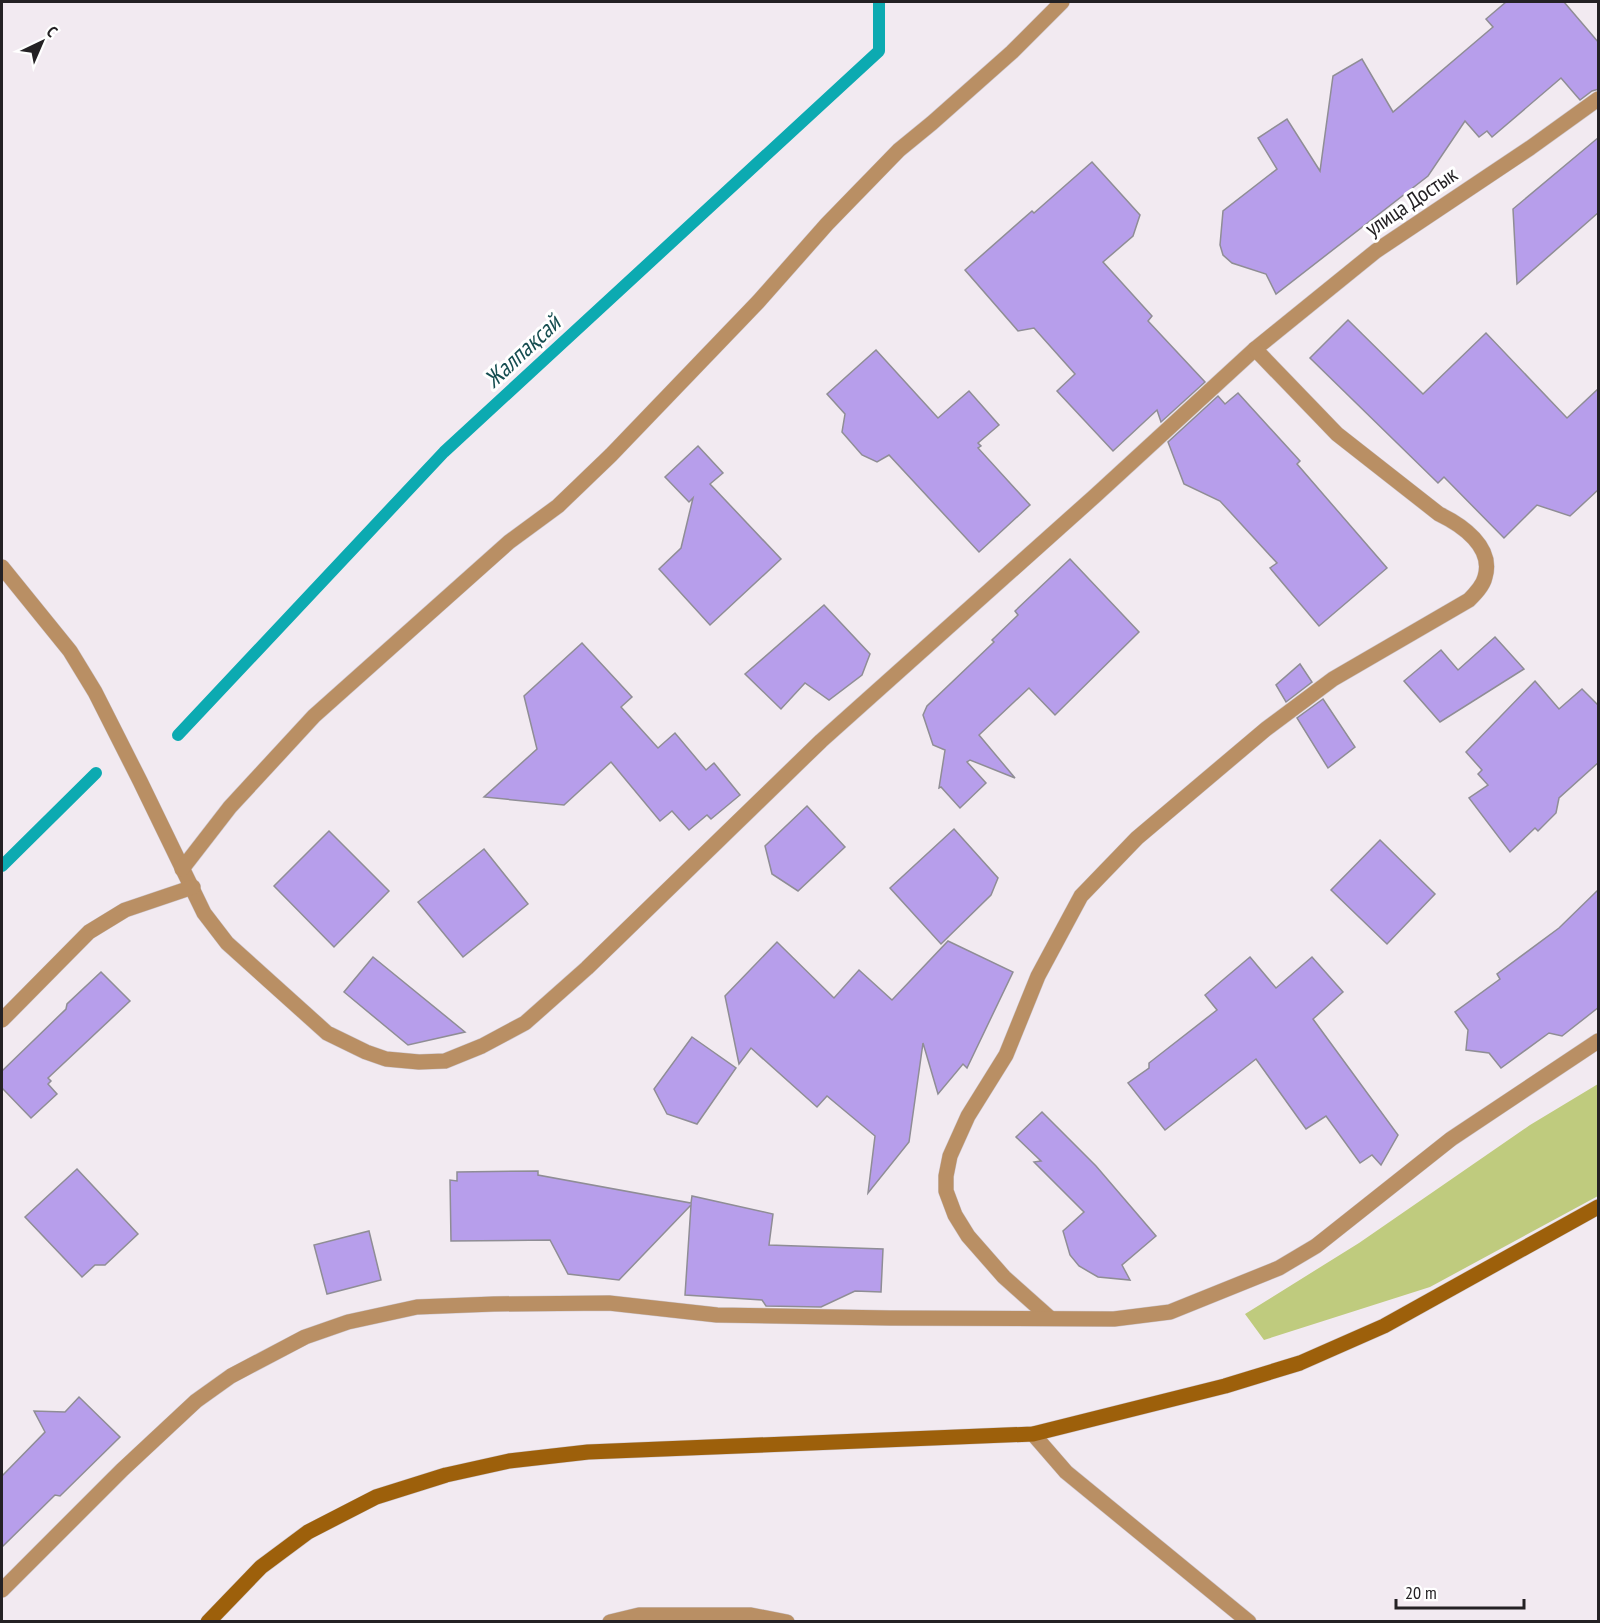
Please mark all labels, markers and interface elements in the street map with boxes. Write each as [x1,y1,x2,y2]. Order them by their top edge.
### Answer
north arrow [12,12,72,72]
text: С [43,21,62,41]
street label: улица Достык [1359,160,1463,242]
water label: Жалпақсай [477,306,568,395]
scale bar [1396,1572,1524,1610]
text: 20 m [1405,1581,1437,1604]

